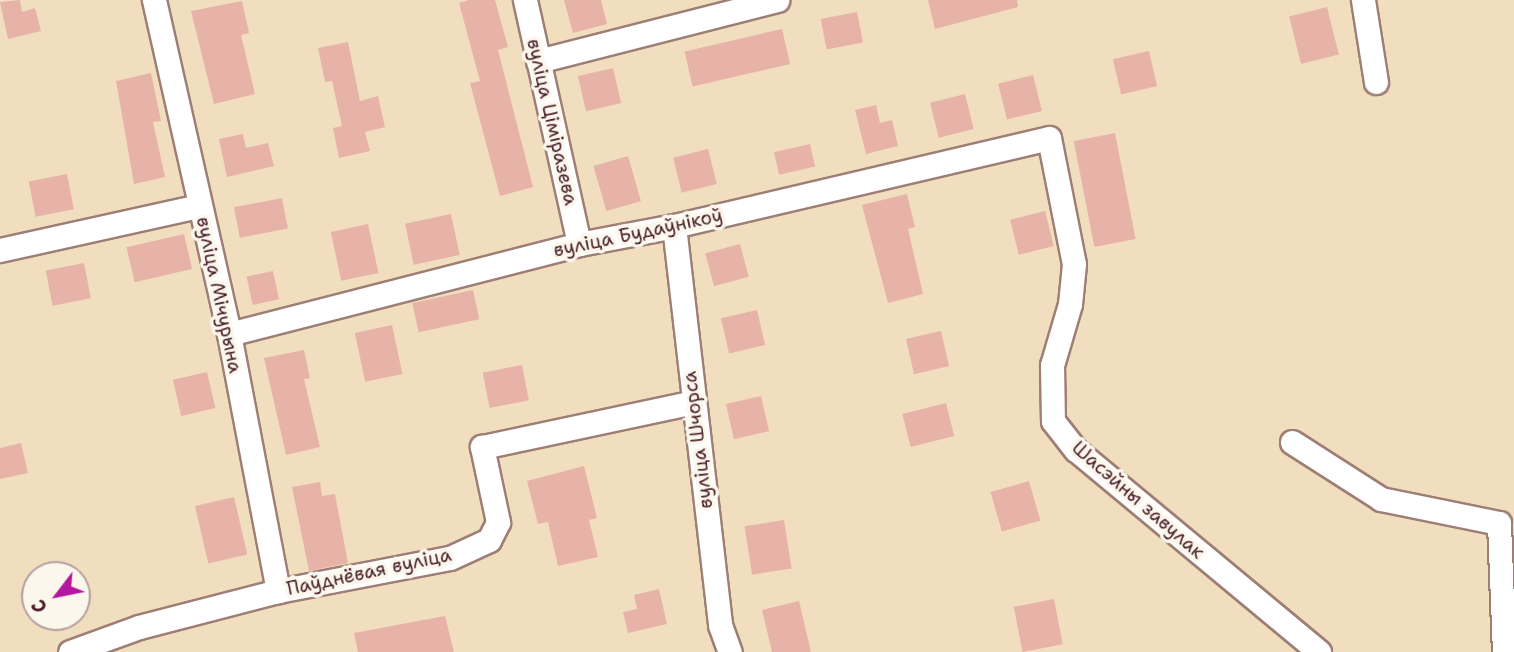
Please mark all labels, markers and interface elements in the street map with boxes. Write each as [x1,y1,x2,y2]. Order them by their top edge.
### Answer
street label: вуліца Ціміразева [522,37,582,207]
street label: вуліца Будаўнікоў [551,204,725,262]
street label: вуліца Мічурына [191,215,247,375]
street label: вуліца Шчорса [678,370,718,510]
street label: Шасэйны завулак [1067,436,1209,564]
street label: Паўднёвая вуліца [285,543,453,601]
north arrow [21,561,91,631]
text: С [26,595,53,618]

